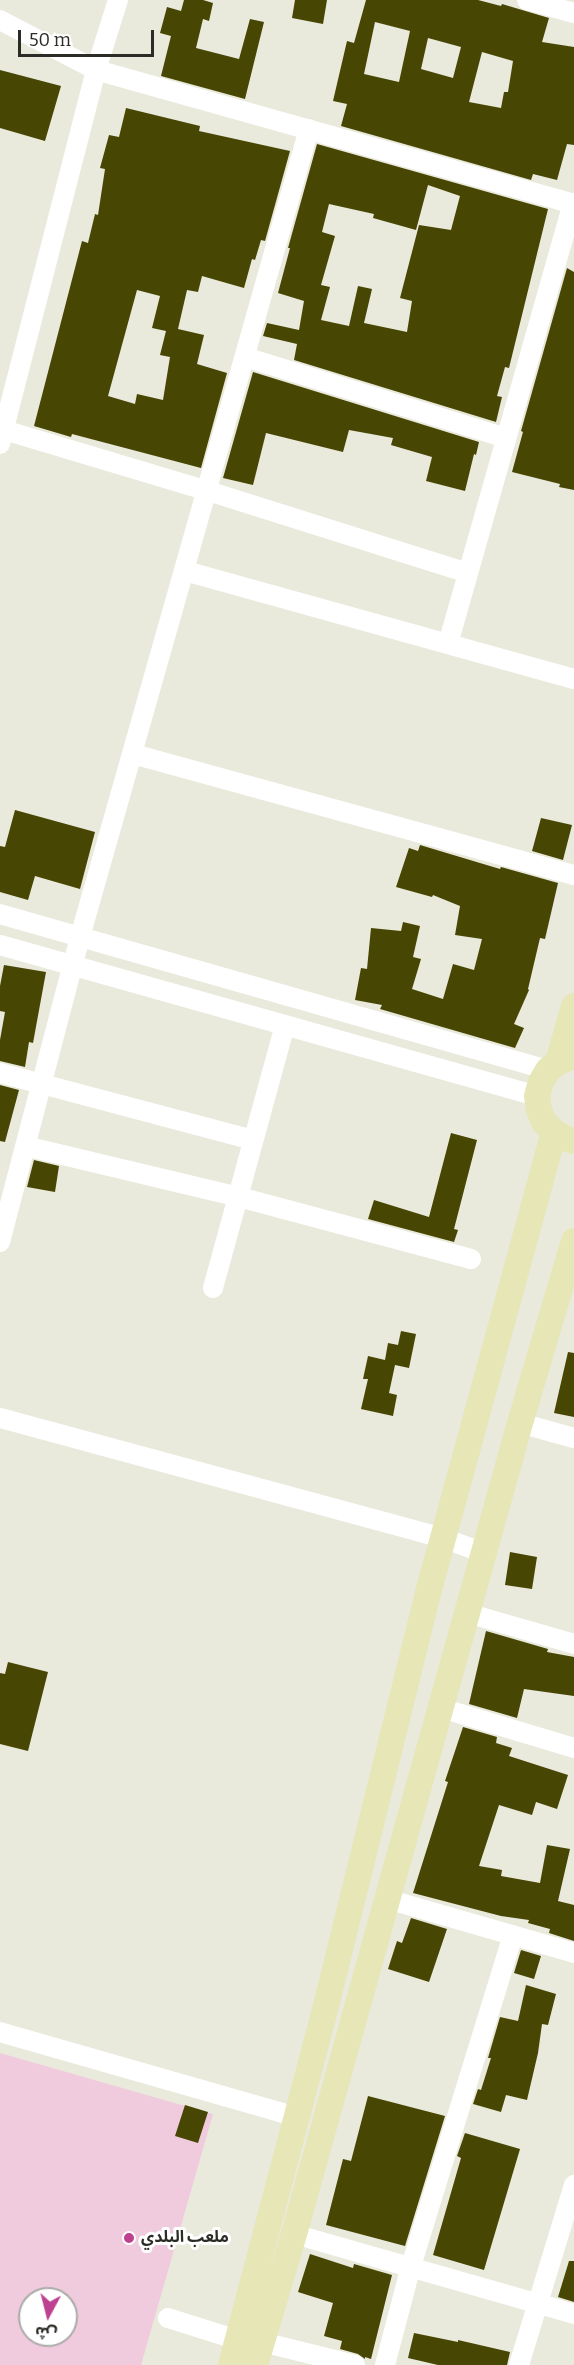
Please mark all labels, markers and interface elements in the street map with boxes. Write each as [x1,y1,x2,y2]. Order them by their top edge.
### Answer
scale bar [21,18,158,56]
text: 50 m [29,29,71,51]
place label: ملعب البلدي [141,2228,229,2248]
marker: ملعب البلدي [122,2231,136,2245]
north arrow [18,2287,78,2347]
text: ش [34,2323,58,2344]

